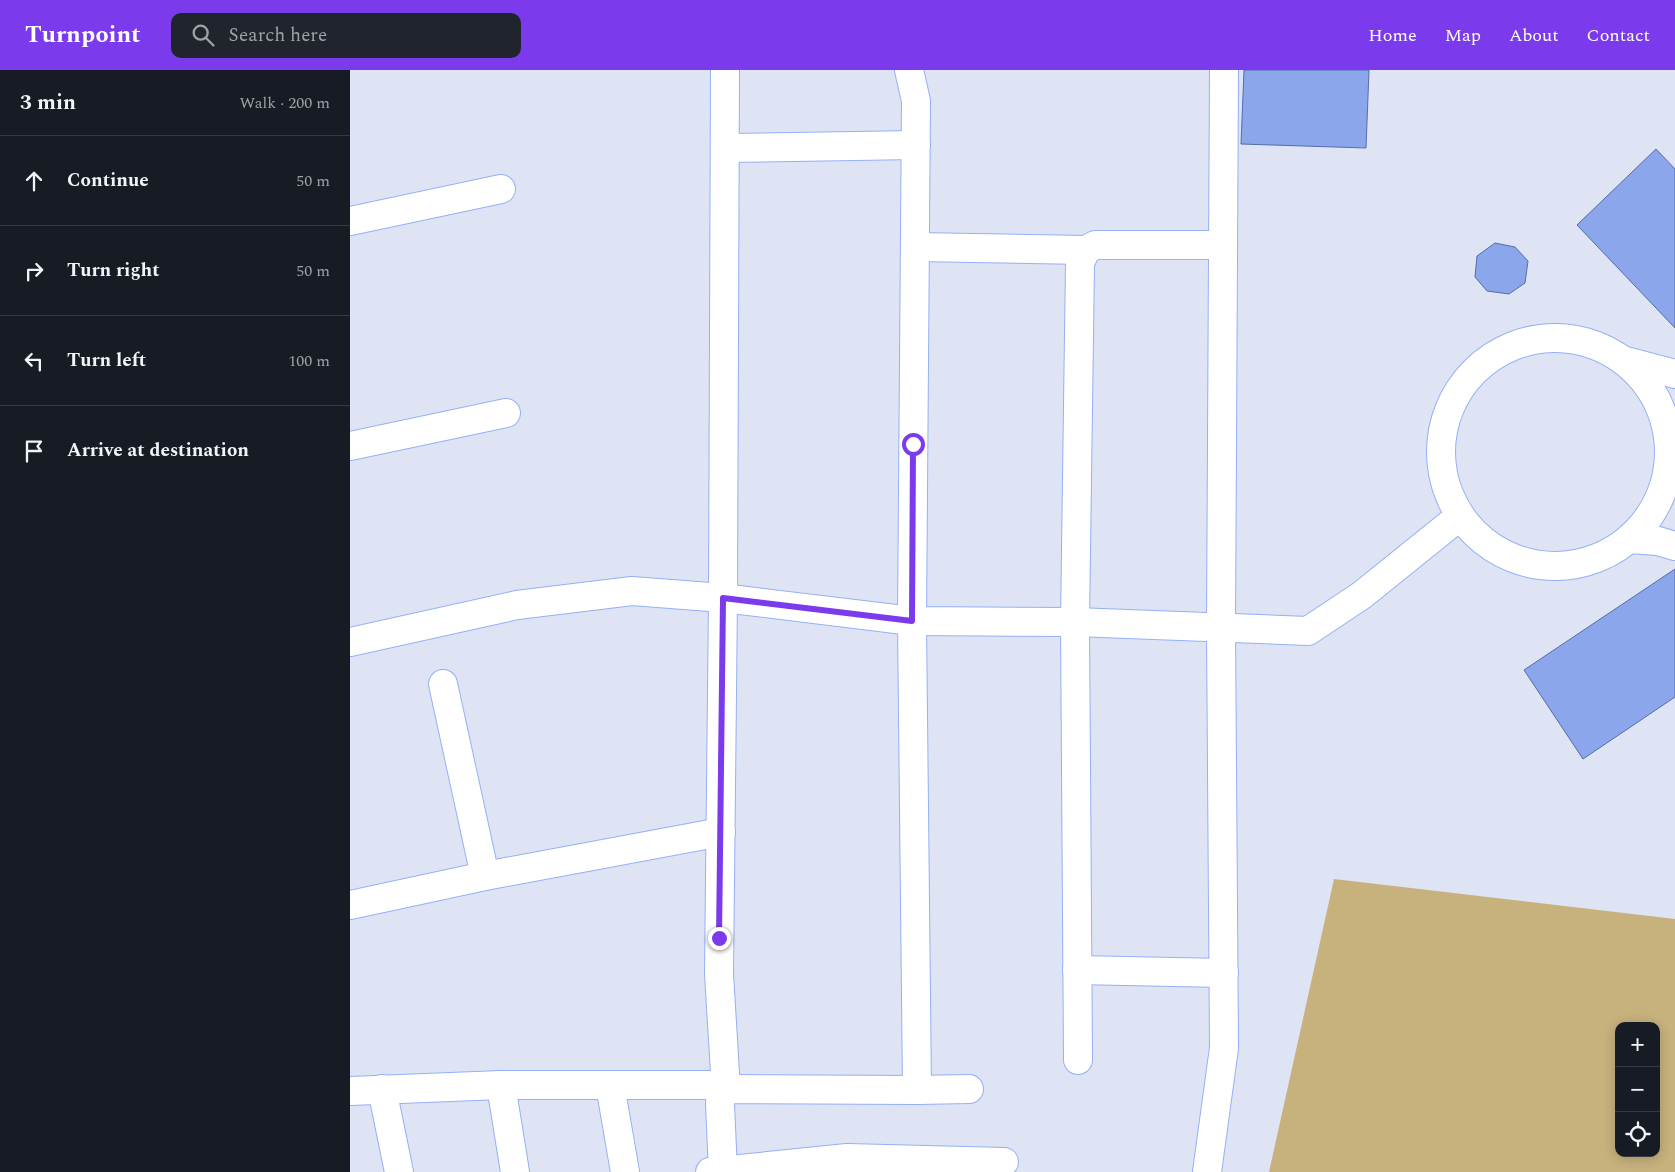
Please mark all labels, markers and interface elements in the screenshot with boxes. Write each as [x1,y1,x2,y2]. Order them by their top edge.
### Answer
search box [171,13,521,58]
text: Turnpoint [25,17,141,53]
icon: search [189,21,217,49]
text: Search here [229,21,327,50]
text: Home [1368,22,1417,49]
text: Map [1445,22,1481,49]
text: About [1509,22,1559,49]
text: Contact [1587,22,1650,49]
text: 3 min [20,87,76,119]
text: Walk · 200 m [239,91,330,115]
text: Continue [67,166,149,195]
icon: ahead [20,167,48,195]
text: 50 m [296,169,330,193]
text: Turn right [67,256,160,285]
icon: right [20,257,48,285]
text: 50 m [296,259,330,283]
text: Turn left [67,346,146,375]
icon: left [20,347,48,375]
text: 100 m [288,349,330,373]
route start [902,433,925,456]
text: Arrive at destination [67,436,249,465]
icon: arrive [20,437,48,465]
route end [708,927,731,950]
map controls [1615,1022,1660,1157]
button: + [1615,1022,1660,1067]
button: − [1615,1067,1660,1112]
button: locate [1615,1112,1660,1157]

